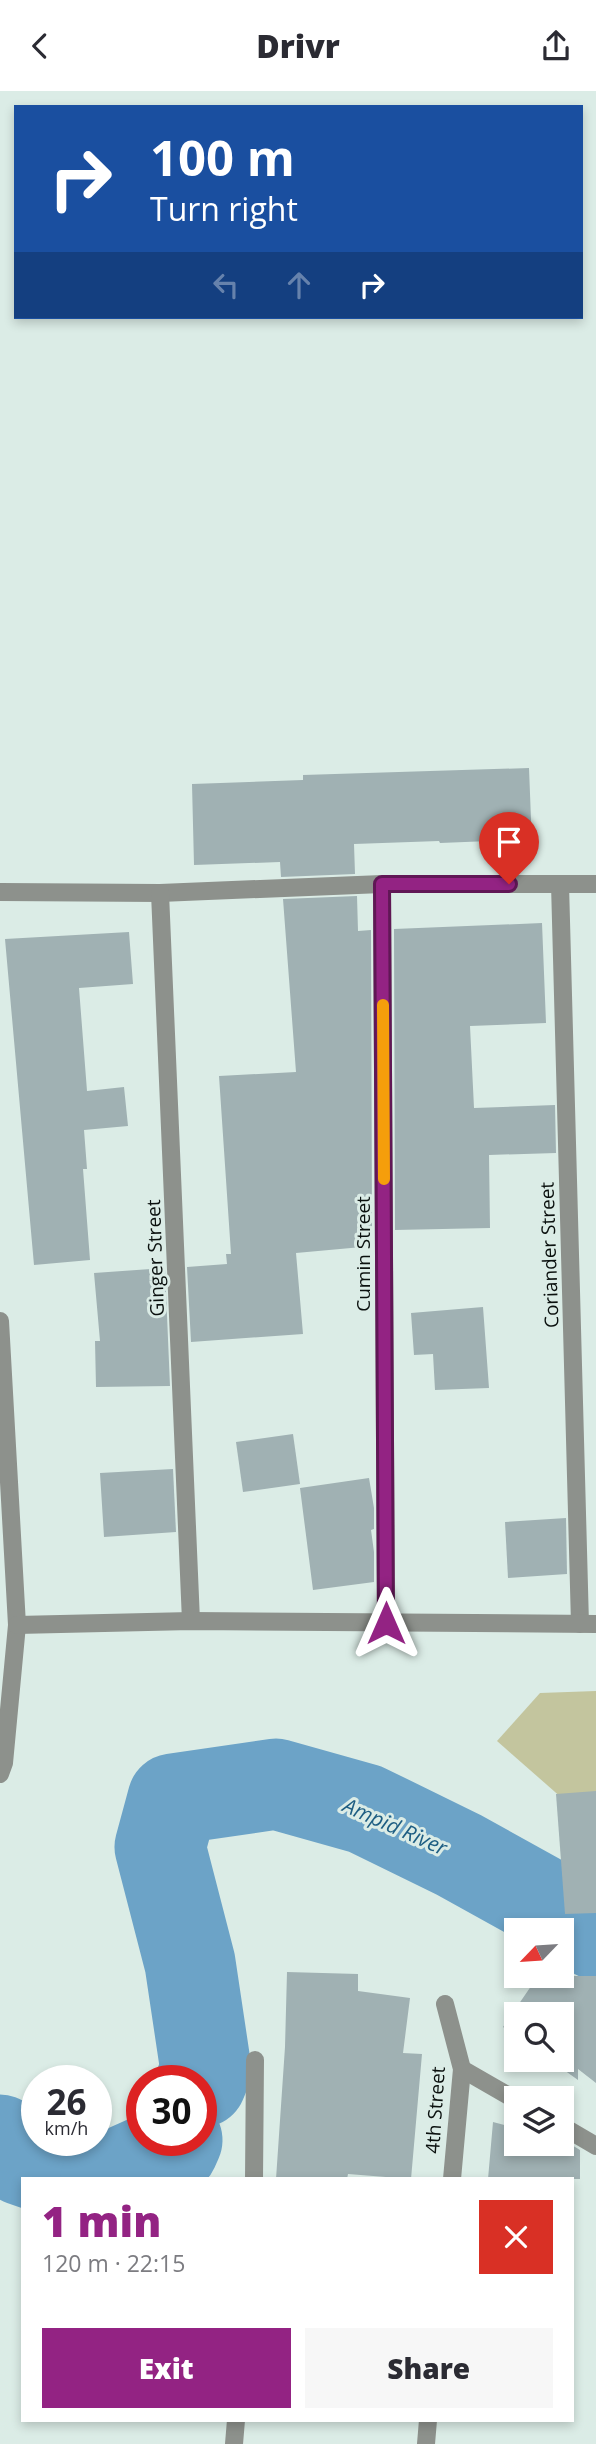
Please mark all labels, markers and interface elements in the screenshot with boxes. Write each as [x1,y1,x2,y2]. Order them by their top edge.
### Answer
text: Drivr [256,24,340,67]
icon: back [21,27,59,65]
icon: share [537,27,575,65]
text: 100 m [150,124,295,190]
icon: right [35,133,126,224]
text: Turn right [150,187,298,230]
icon: left [207,266,245,304]
icon: ahead [280,266,318,304]
icon: right [353,266,391,304]
pin [479,812,539,884]
icon: arrive [490,823,528,861]
street label: Coriander Street [533,1181,565,1329]
street label: Cumin Street [350,1196,376,1312]
street label: Ginger Street [140,1199,170,1317]
position arrow [349,1586,423,1660]
water label: Ampid River [337,1790,452,1862]
north arrow [504,1918,574,1988]
map controls [504,1918,574,2156]
button: search [504,2002,574,2072]
speed limit sign: 30 [126,2065,217,2156]
street label: 4th Street [419,2065,451,2154]
text: 26 [46,2078,87,2125]
button: layers [504,2086,574,2156]
text: km/h [45,2116,88,2140]
text: 1 min [42,2192,161,2249]
button: close [479,2200,553,2274]
text: 120 m · 22:15 [42,2247,185,2279]
button: Exit [42,2328,291,2408]
button: Share [305,2328,553,2408]

